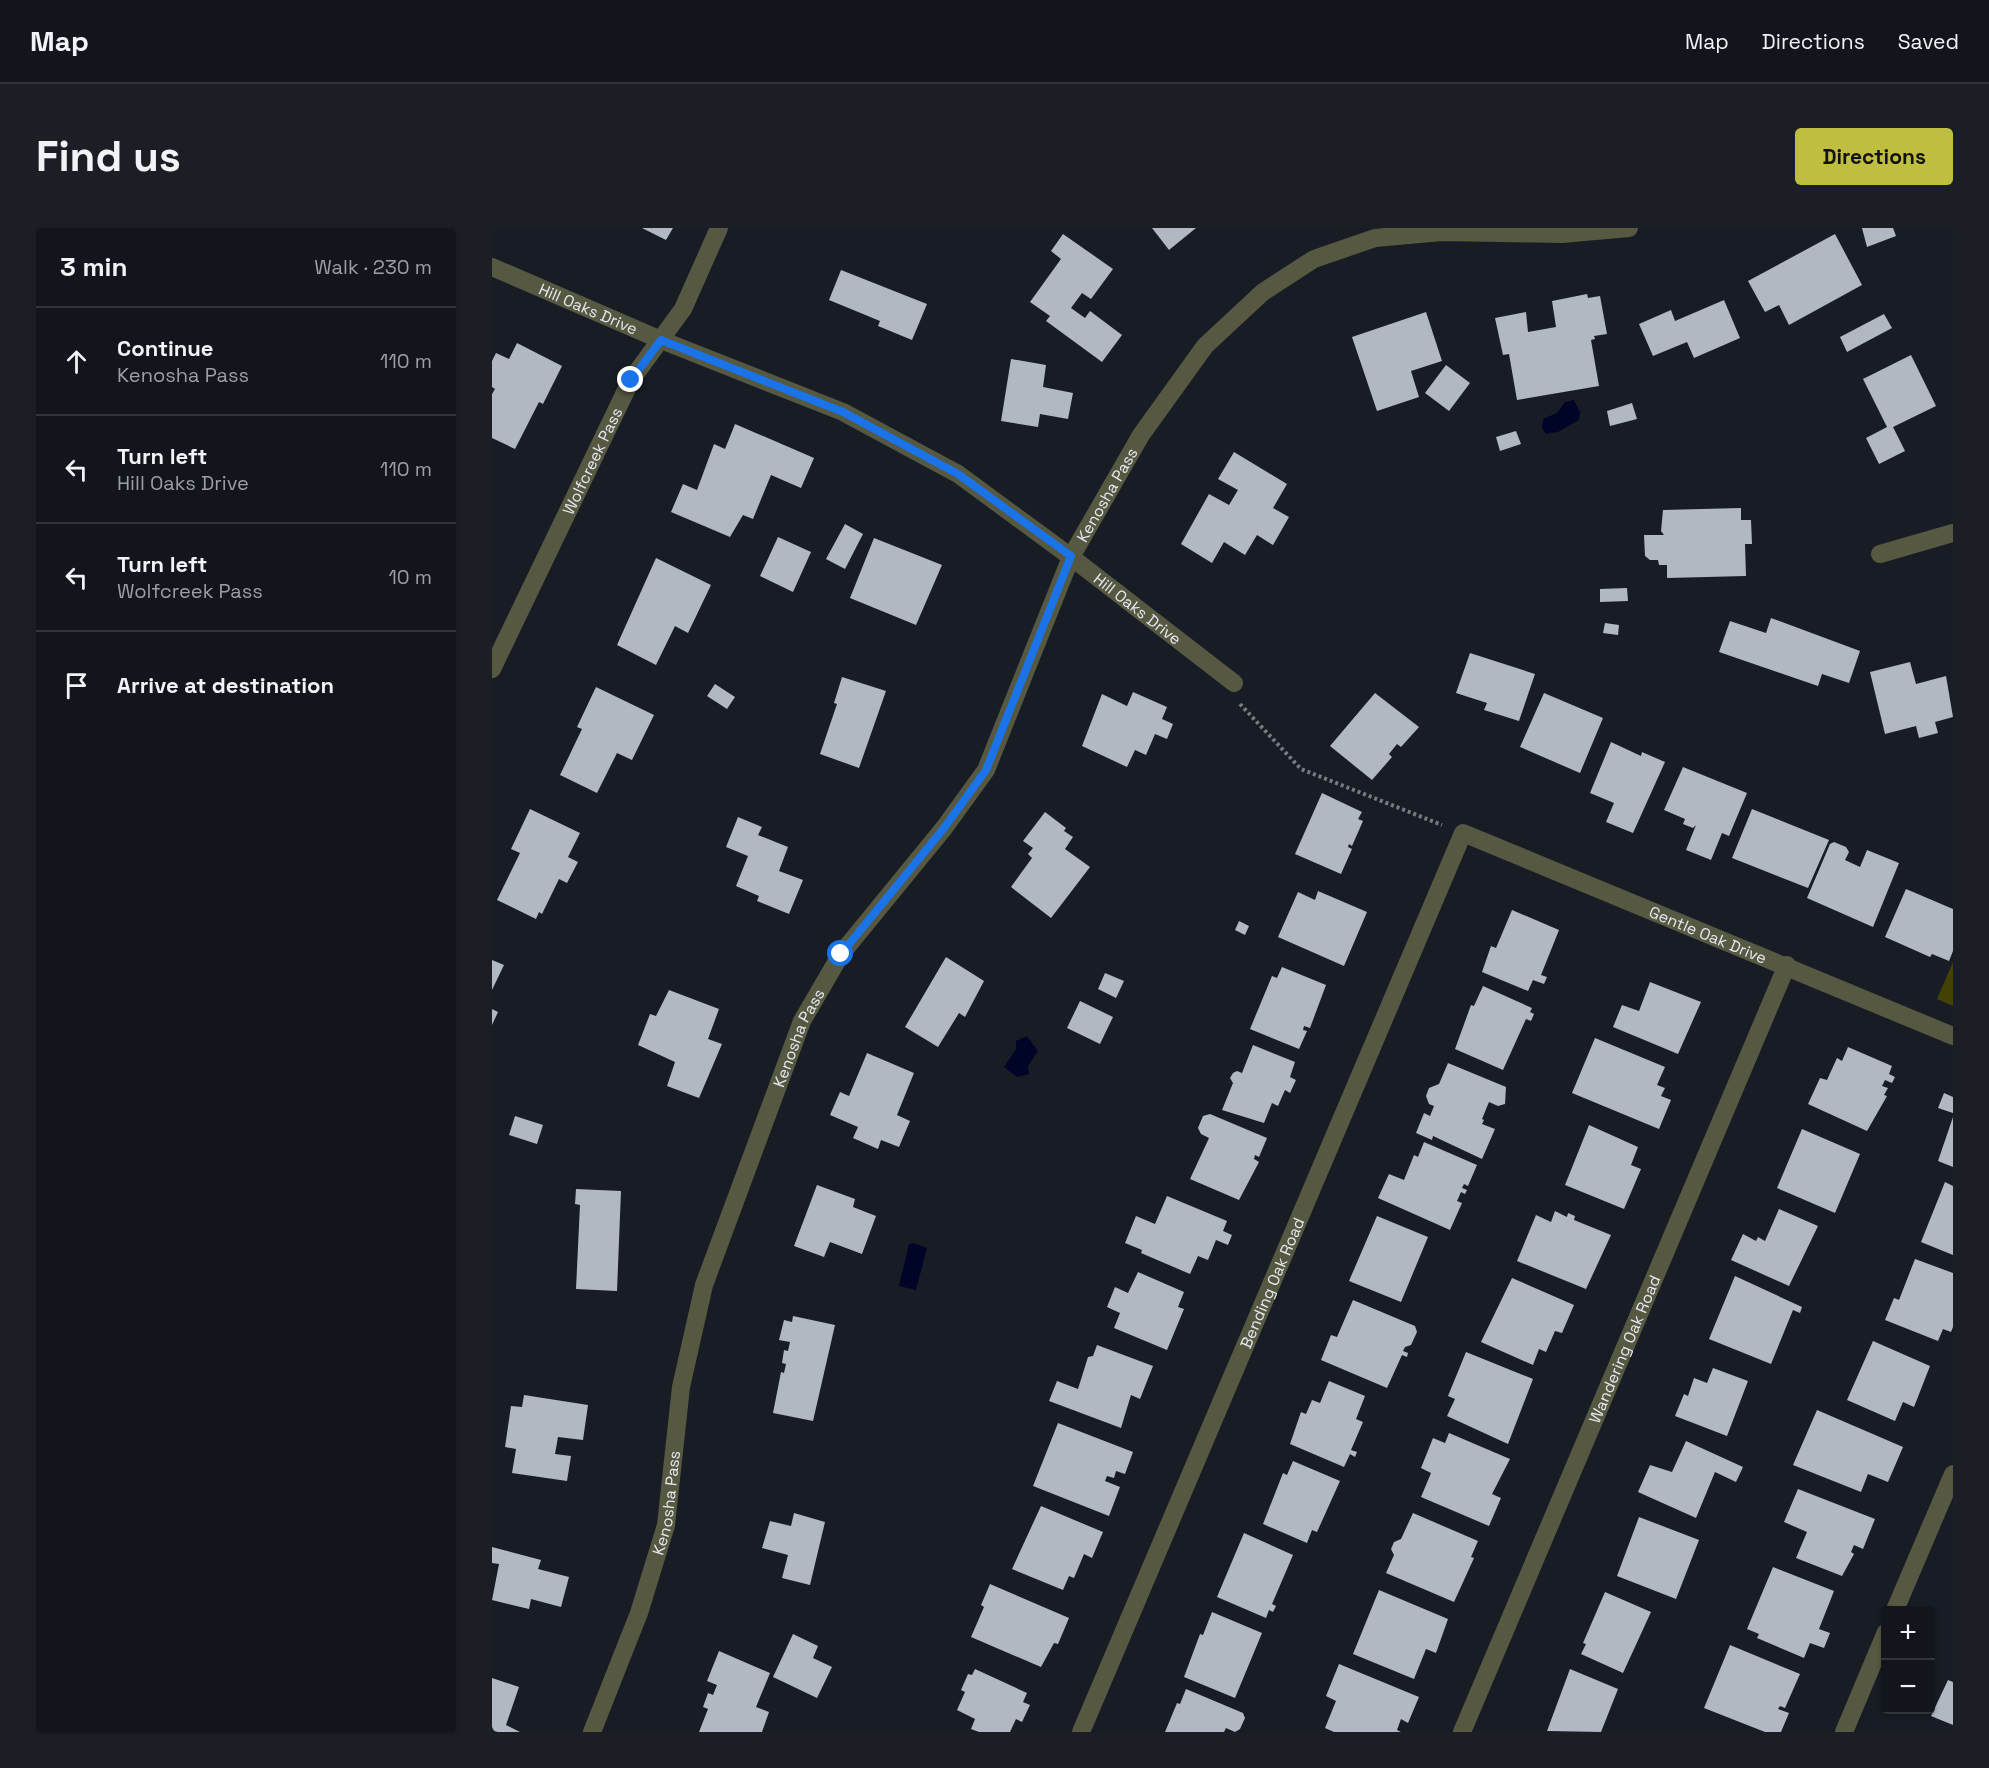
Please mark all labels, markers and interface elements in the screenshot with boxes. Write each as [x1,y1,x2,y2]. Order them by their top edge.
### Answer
text: Map [30,23,89,59]
text: Map [1685,28,1729,55]
text: Directions [1762,28,1865,55]
text: Saved [1898,28,1959,55]
button: Directions [1795,128,1953,185]
text: Find us [36,130,181,183]
text: 3 min [60,250,128,284]
text: Walk · 230 m [314,254,432,280]
street label: Hill Oaks Drive [536,278,641,339]
text: Continue [117,334,213,362]
icon: ahead [60,345,93,378]
text: 110 m [380,348,432,374]
text: Kenosha Pass [117,362,249,388]
route end [617,366,643,392]
street label: Wolfcreek Pass [557,404,627,518]
text: Turn left [117,442,207,470]
street label: Kenosha Pass [1071,444,1142,546]
icon: left [60,453,93,486]
text: 110 m [380,456,432,482]
text: Hill Oaks Drive [117,470,249,496]
text: Turn left [117,550,207,578]
icon: left [60,561,93,594]
text: 10 m [388,564,432,590]
street label: Hill Oaks Drive [1089,568,1186,649]
text: Wolfcreek Pass [117,578,263,604]
icon: arrive [60,669,93,702]
text: Arrive at destination [117,671,334,699]
street label: Gentle Oak Drive [1646,901,1770,968]
route start [827,940,853,966]
street label: Kenosha Pass [768,985,829,1090]
street label: Bending Oak Road [1235,1214,1309,1352]
street label: Wandering Oak Road [1584,1272,1665,1426]
street label: Kenosha Pass [647,1449,685,1558]
map controls [1881,1606,1935,1714]
button: + [1881,1606,1935,1660]
button: − [1881,1660,1935,1714]

